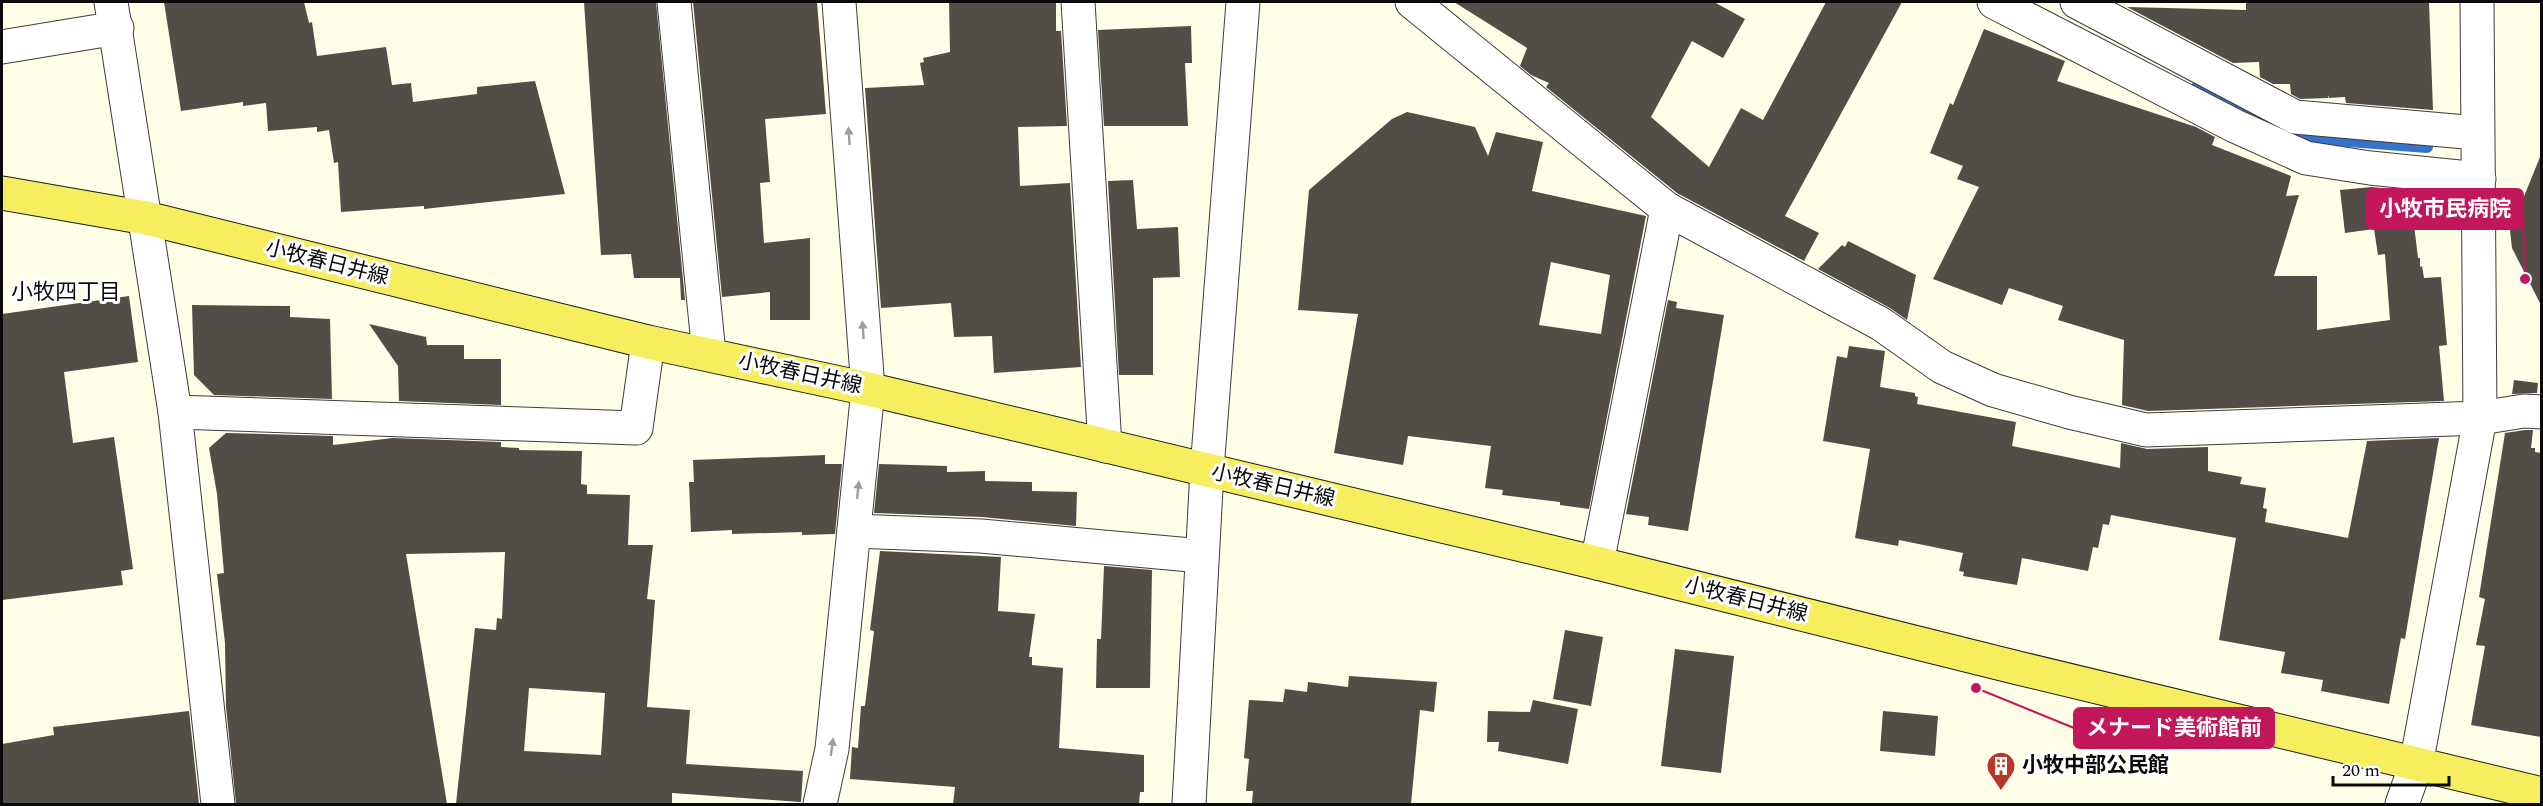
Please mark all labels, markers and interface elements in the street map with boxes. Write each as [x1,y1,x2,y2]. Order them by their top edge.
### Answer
one-way arrow [844,126,854,145]
callout: 小牧市民病院 [2367,189,2523,229]
text: 小牧市民病院 [2379,193,2511,226]
street label: 小牧春日井線 [262,232,392,294]
district label: 小牧四丁目 [11,276,121,309]
one-way arrow [859,321,868,340]
street label: 小牧春日井線 [735,345,865,403]
street label: 小牧春日井線 [1208,456,1338,516]
one-way arrow [853,481,863,500]
street label: 小牧春日井線 [1681,569,1811,631]
callout: メナード美術館前 [2074,708,2274,748]
text: メナード美術館前 [2086,712,2262,745]
one-way arrow [827,737,836,756]
scale bar [2333,749,2448,787]
building icon: 小牧中部公民館 [1985,750,2017,792]
place label: 小牧中部公民館 [2022,750,2169,782]
text: 20 m [2342,757,2380,784]

